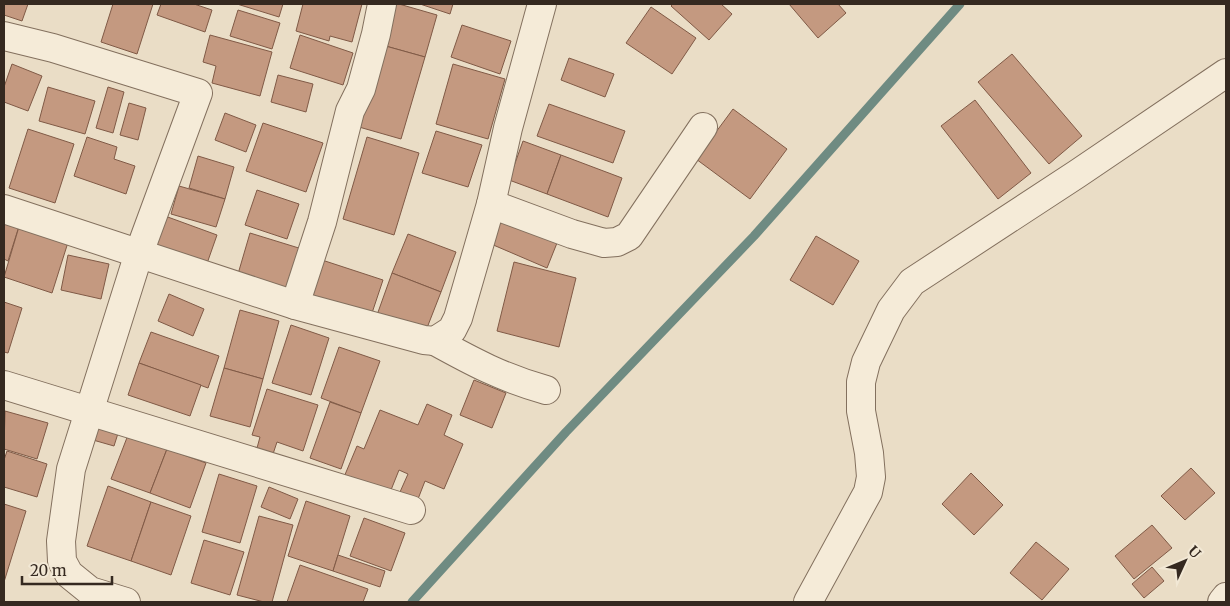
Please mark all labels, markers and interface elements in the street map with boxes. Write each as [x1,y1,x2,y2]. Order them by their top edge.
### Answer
north arrow [1160,536,1210,586]
text: U [1184,542,1205,562]
scale bar [22,554,112,586]
text: 20 m [30,561,67,580]

